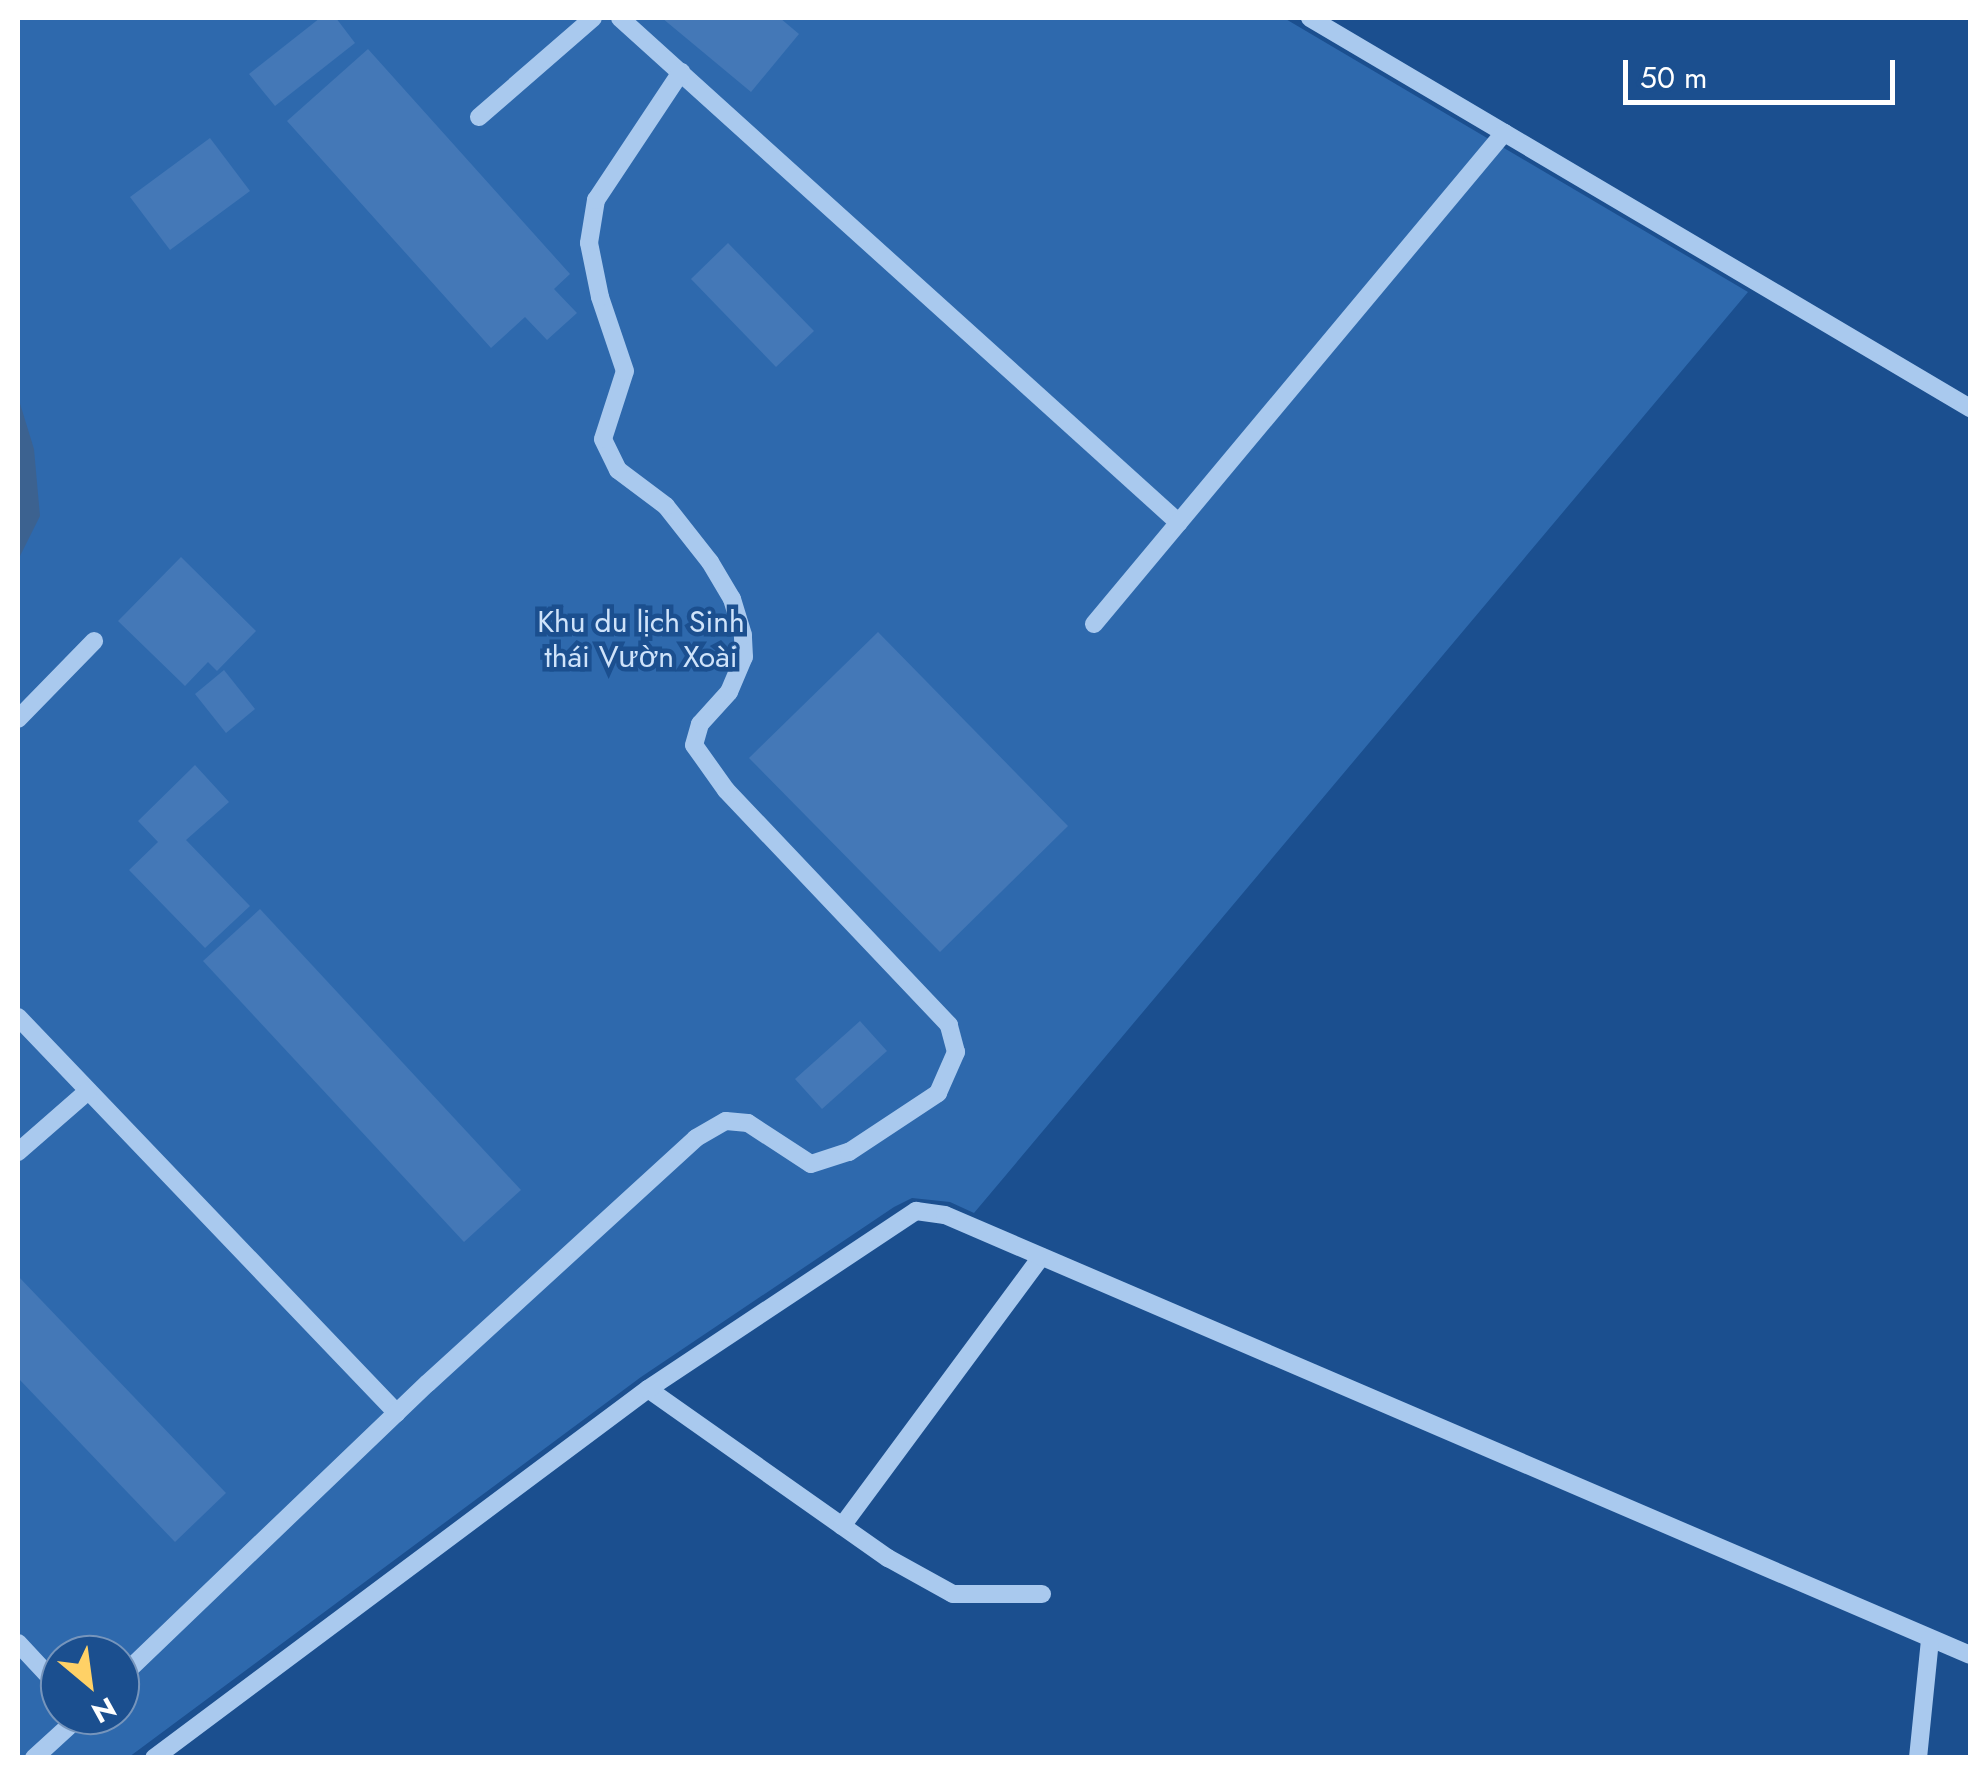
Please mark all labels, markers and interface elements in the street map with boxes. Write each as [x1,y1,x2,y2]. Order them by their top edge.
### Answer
scale bar [1628,40,1900,102]
text: 50 m [1640,56,1707,99]
park label: Khu du lịch Sinh thái Vườn Xoài [537,604,745,674]
north arrow [40,1635,140,1735]
text: N [84,1687,123,1733]

